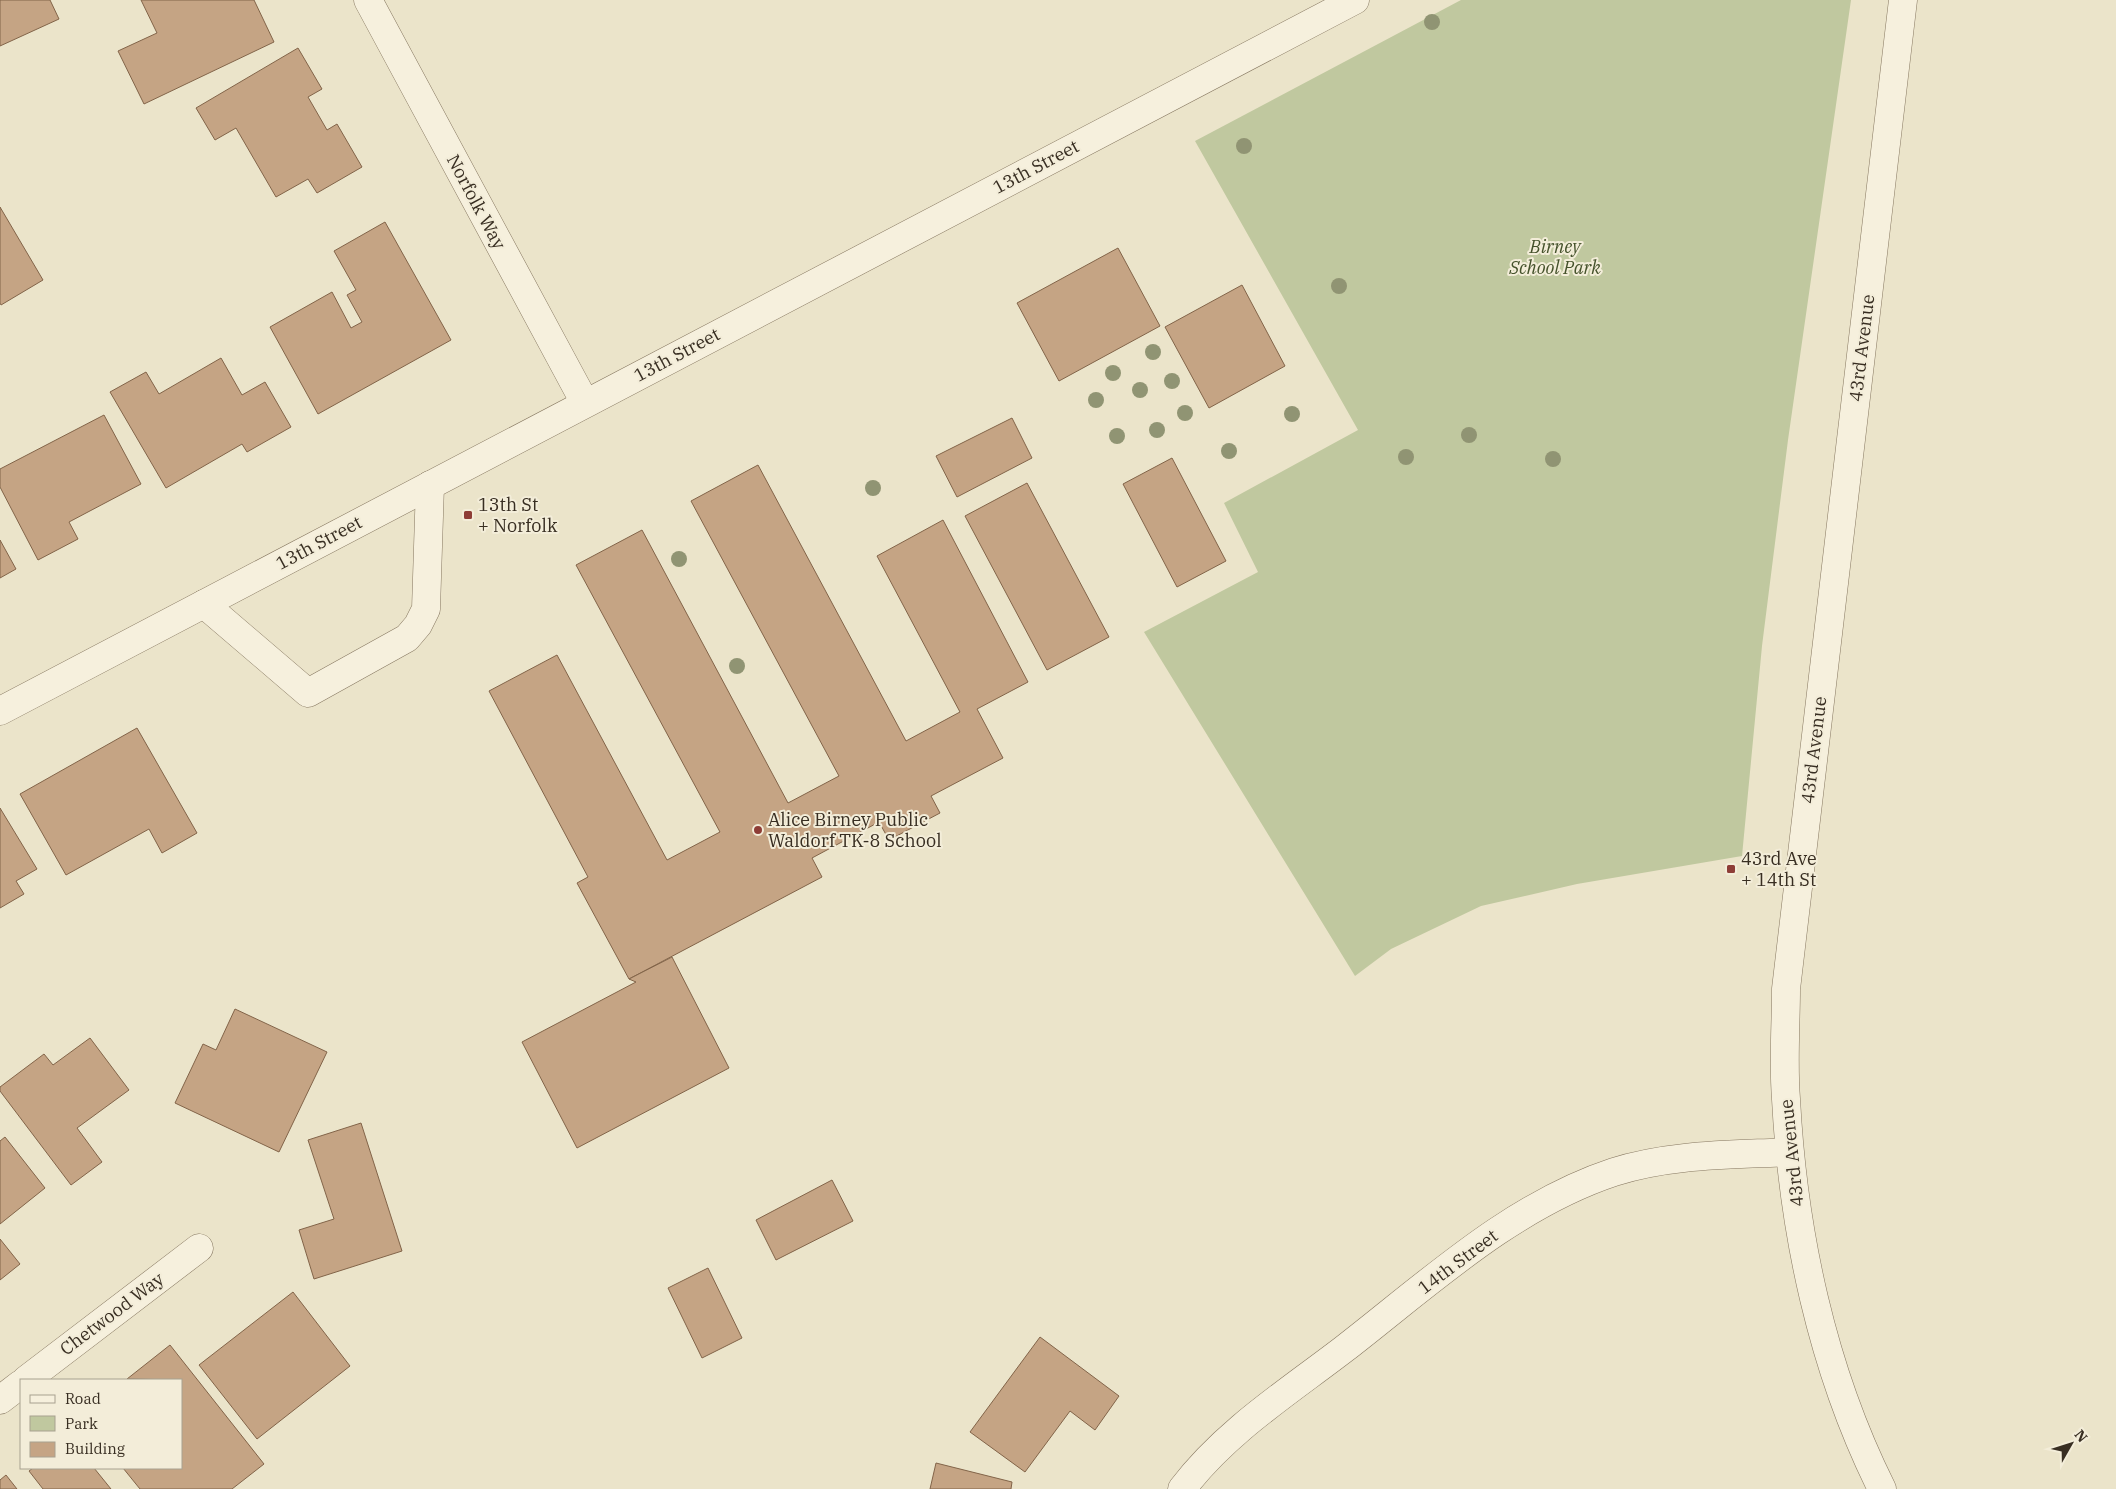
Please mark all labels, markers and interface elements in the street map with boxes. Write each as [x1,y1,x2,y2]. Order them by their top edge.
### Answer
street label: 13th Street [989,134,1083,199]
street label: Norfolk Way [442,150,511,254]
park label: Birney School Park [1508,235,1601,279]
street label: 43rd Avenue [1844,293,1879,403]
street label: 13th Street [630,322,724,387]
place label: 13th St + Norfolk [478,493,558,537]
marker: 13th St + Norfolk [462,509,474,521]
street label: 13th Street [272,510,366,575]
street label: 43rd Avenue [1796,695,1831,805]
place label: Alice Birney Public Waldorf TK-8 School [768,808,942,852]
marker: Alice Birney Public Waldorf TK-8 School [752,824,764,836]
place label: 43rd Ave + 14th St [1741,847,1817,891]
marker: 43rd Ave + 14th St [1725,863,1737,875]
street label: 43rd Avenue [1774,1098,1809,1208]
street label: 14th Street [1413,1224,1502,1299]
street label: Chetwood Way [55,1267,169,1360]
legend [20,1379,182,1469]
text: Road [65,1389,101,1408]
text: Park [65,1414,98,1433]
north arrow [2046,1419,2096,1469]
text: N [2071,1426,2092,1446]
text: Building [65,1439,125,1458]

